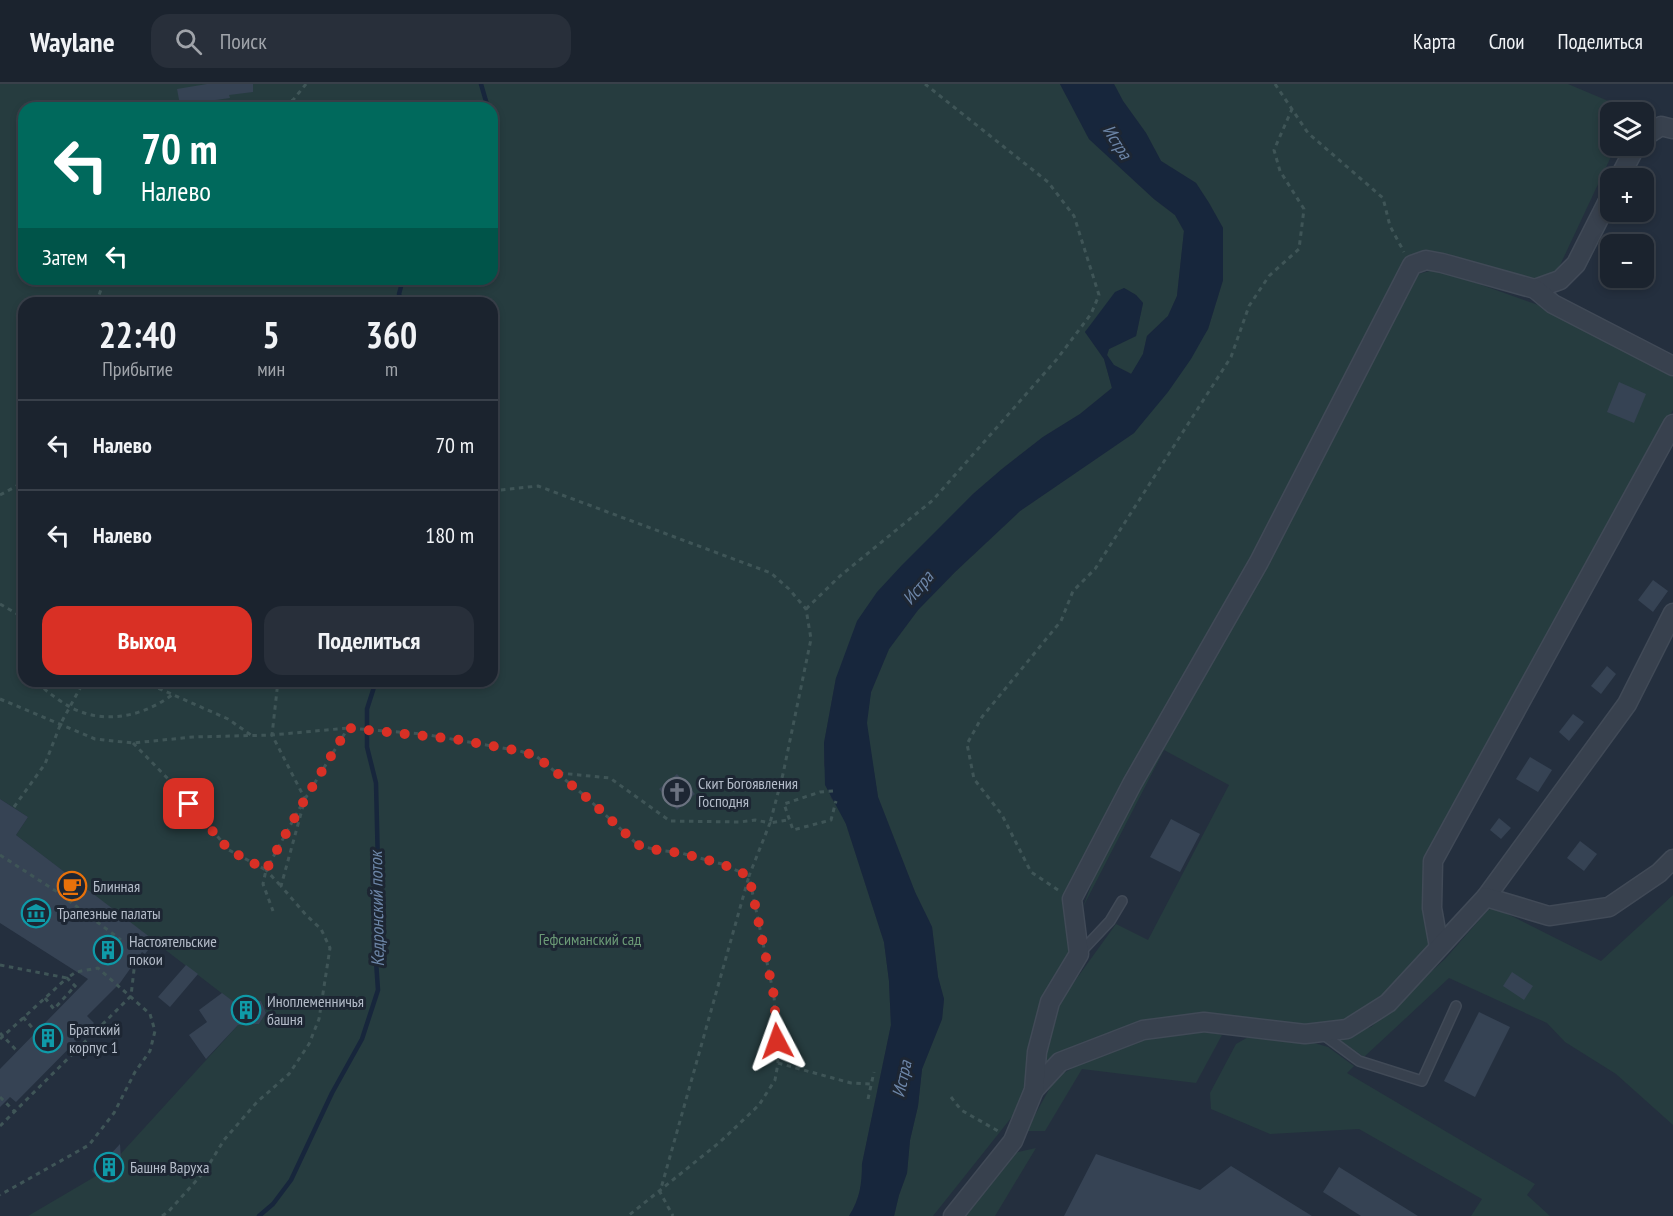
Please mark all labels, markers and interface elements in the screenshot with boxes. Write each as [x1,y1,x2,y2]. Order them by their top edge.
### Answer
search box [151,14,571,68]
text: Waylane [30,23,115,60]
icon: search [172,25,205,58]
text: Поиск [220,27,267,55]
text: Карта [1413,28,1456,55]
text: Слои [1489,28,1524,55]
text: Поделиться [1557,28,1643,55]
map controls [1600,102,1654,288]
button: layers [1600,102,1654,156]
water label: Истра [1098,120,1138,164]
text: 70 m [141,121,218,176]
icon: left [42,126,120,204]
button: + [1600,168,1654,222]
text: Налево [141,174,211,208]
button: − [1600,234,1654,288]
icon: left [100,240,133,273]
text: Затем [42,243,88,271]
text: 22:40 [99,311,177,358]
text: 5 [263,311,280,358]
text: 360 [366,311,417,358]
text: Прибытие [102,356,173,382]
text: мин [257,356,285,382]
text: m [385,356,398,382]
icon: left [42,429,75,462]
text: Налево [93,431,152,459]
text: 70 m [435,431,474,459]
icon: left [42,519,75,552]
text: Налево [93,521,152,549]
text: 180 m [425,521,474,549]
water label: Истра [897,566,939,609]
button: Выход [42,606,252,675]
button: Поделиться [264,606,474,675]
place label: Скит Богоявления Господня [698,773,798,811]
church icon: Скит Богоявления Господня [661,776,693,808]
pin [163,778,214,829]
icon: arrive [172,787,205,820]
water label: Кедронский поток [364,849,389,967]
cafe icon: Блинная [56,870,88,902]
place label: Блинная [93,876,140,896]
museum icon: Трапезные палаты [20,897,52,929]
place label: Трапезные палаты [57,903,161,923]
park label: Гефсиманский сад [539,929,641,949]
place label: Настоятельские покои [129,931,217,969]
building icon: Настоятельские покои [92,934,124,966]
place label: Иноплеменничья башня [267,991,364,1029]
building icon: Иноплеменничья башня [230,994,262,1026]
position arrow [745,1009,809,1073]
place label: Братский корпус 1 [69,1019,120,1057]
building icon: Братский корпус 1 [32,1022,64,1054]
water label: Истра [886,1058,917,1099]
building icon: Башня Варуха [93,1151,125,1183]
place label: Башня Варуха [130,1157,209,1177]

